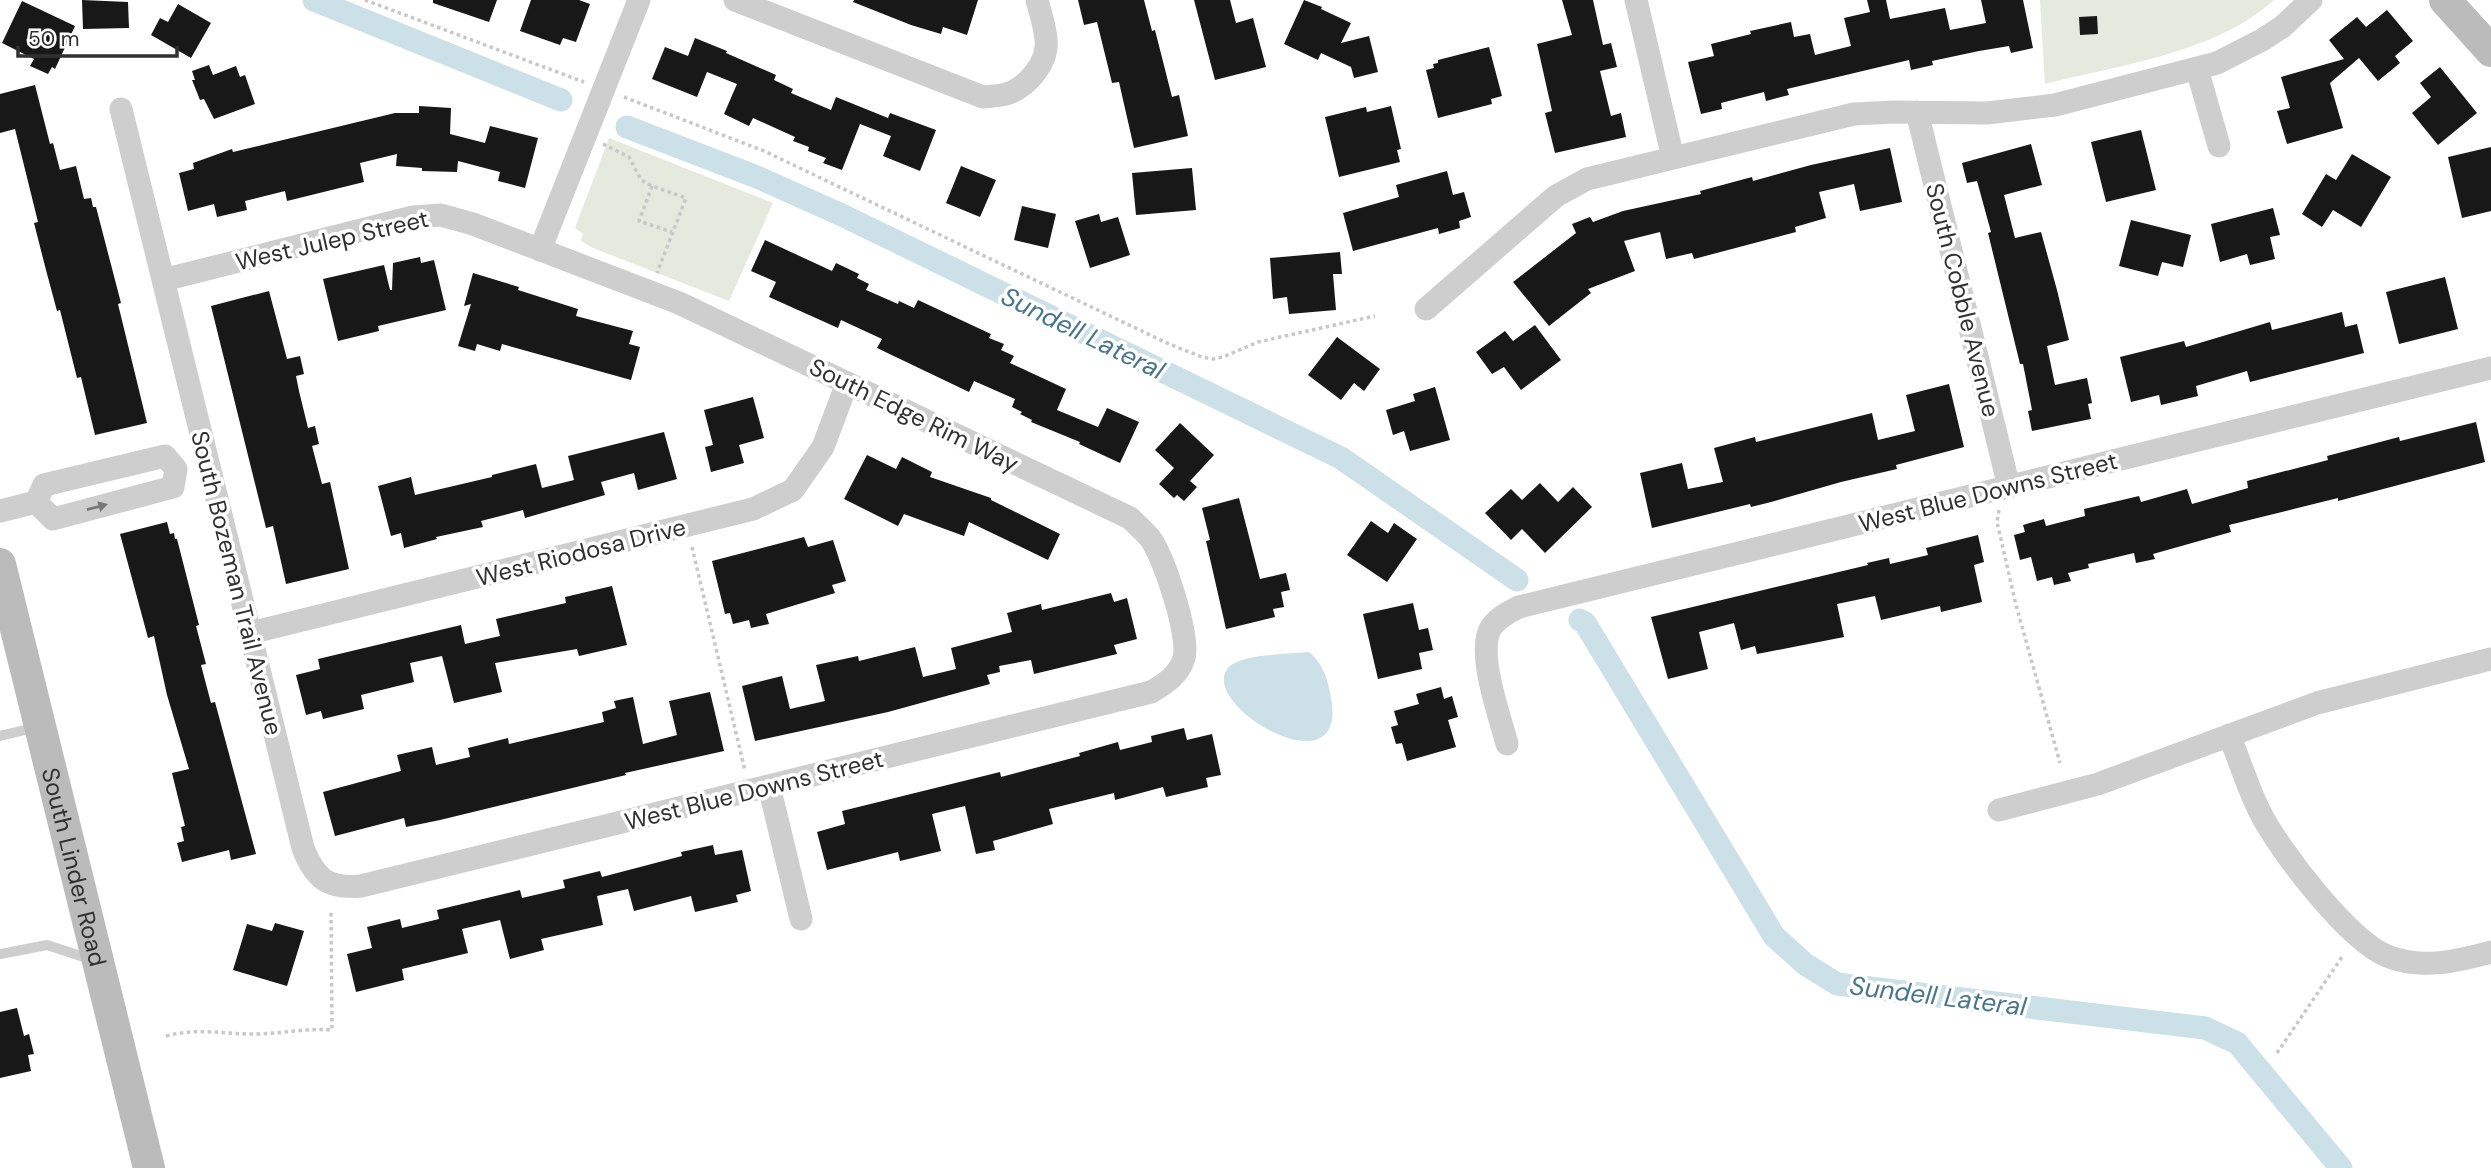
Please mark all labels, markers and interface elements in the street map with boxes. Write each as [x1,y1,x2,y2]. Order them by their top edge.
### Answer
scale bar [18,14,177,58]
text: 50 m [28,25,79,53]
street label: South Cobble Avenue [1919,180,2007,420]
street label: West Julep Street [232,203,432,277]
water label: Sundell Lateral [996,279,1171,388]
street label: South Edge Rim Way [804,351,1024,479]
street label: South Bozeman Trail Avenue [184,428,290,738]
street label: West Blue Downs Street [1856,445,2120,539]
one-way arrow [86,501,108,512]
street label: West Riodosa Drive [473,511,689,593]
street label: West Blue Downs Street [622,743,886,837]
street label: South Linder Road [35,764,114,969]
water label: Sundell Lateral [1848,968,2029,1024]

